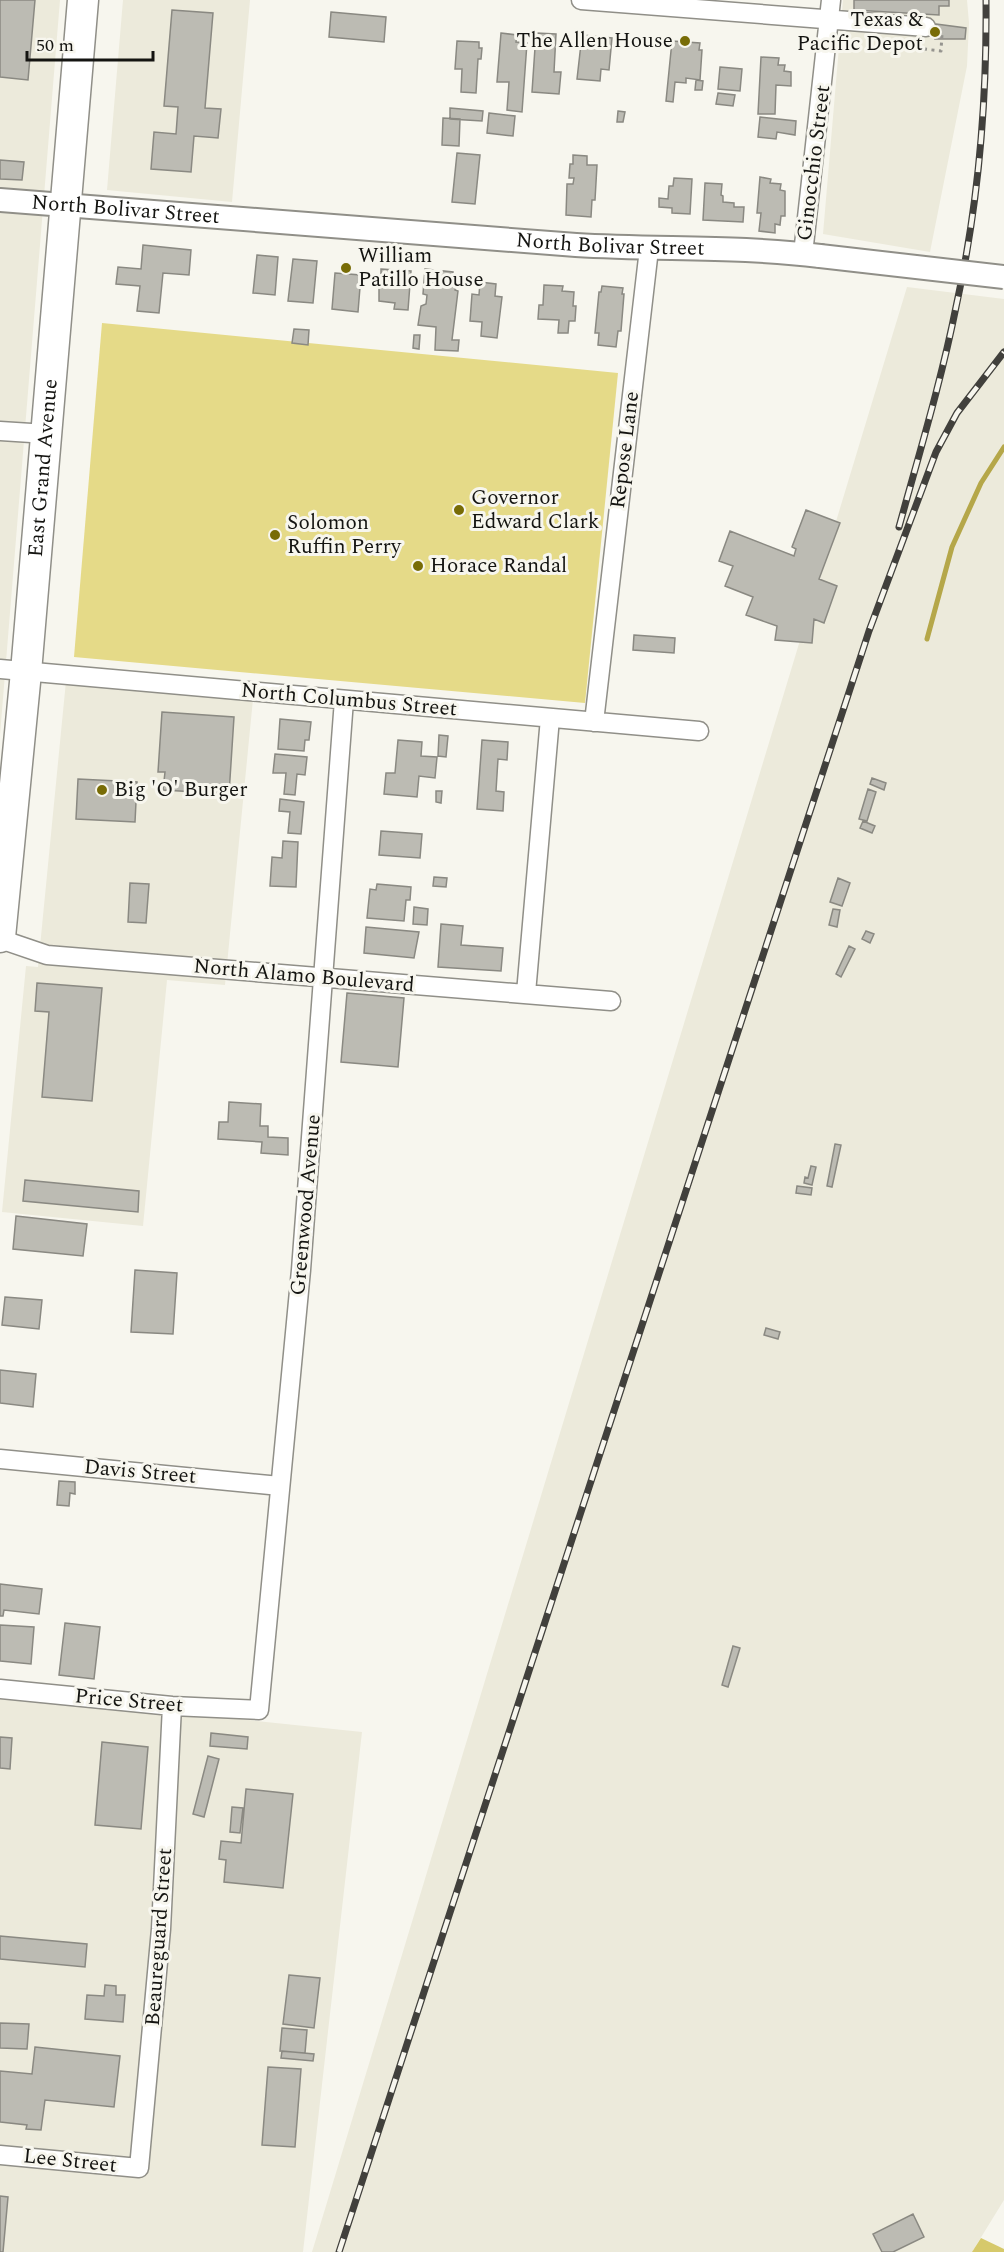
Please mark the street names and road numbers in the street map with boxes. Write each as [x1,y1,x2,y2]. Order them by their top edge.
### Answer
street label: Ginocchio Street [789,83,839,243]
street label: North Bolivar Street [30,187,221,233]
street label: North Bolivar Street [515,224,705,265]
street label: East Grand Avenue [20,377,67,559]
street label: Repose Lane [602,390,648,510]
street label: North Columbus Street [240,675,458,725]
street label: North Alamo Boulevard [192,950,416,1002]
street label: Greenwood Avenue [282,1113,330,1297]
street label: Davis Street [83,1451,197,1493]
street label: Price Street [73,1680,185,1722]
street label: Beaureguard Street [137,1847,181,2027]
street label: Lee Street [22,2140,118,2182]

